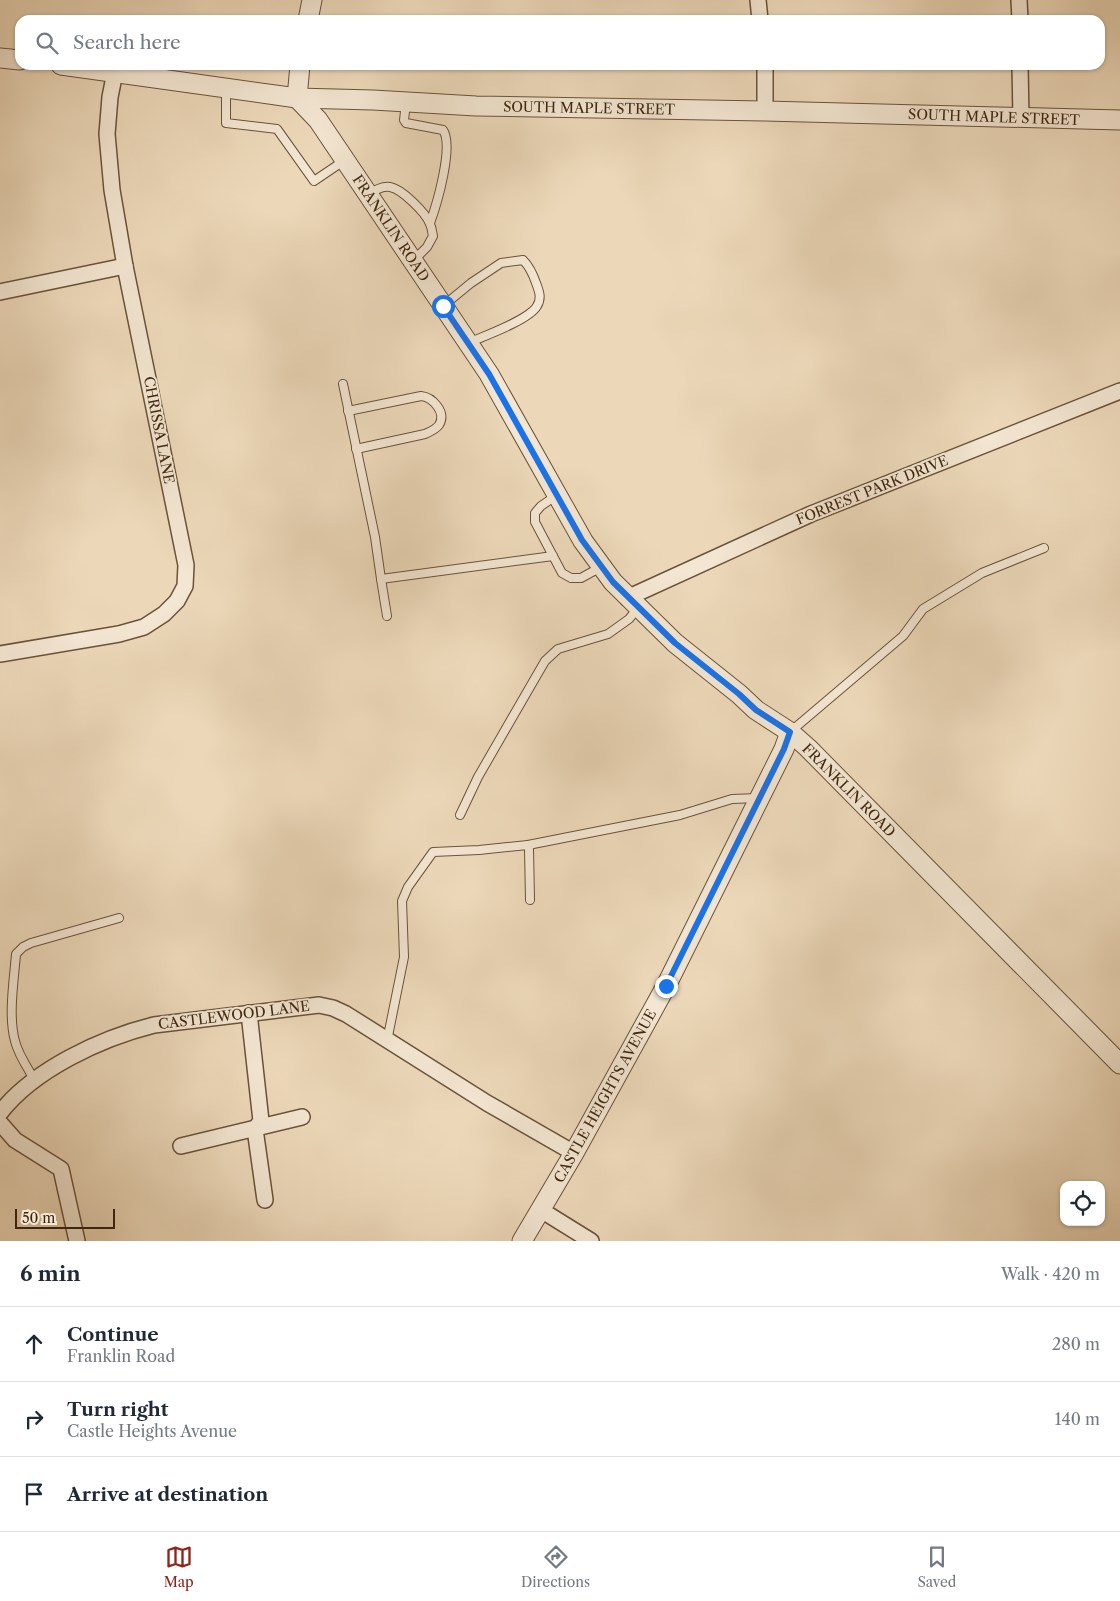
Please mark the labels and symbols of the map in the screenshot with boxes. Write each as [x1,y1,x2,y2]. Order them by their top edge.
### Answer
street label: SOUTH MAPLE STREET [503,98,676,119]
street label: SOUTH MAPLE STREET [908,105,1081,129]
street label: FRANKLIN ROAD [349,171,433,285]
route start [432,295,455,318]
street label: CHRISSA LANE [140,375,178,485]
street label: FORREST PARK DRIVE [793,451,951,529]
street label: FRANKLIN ROAD [798,739,900,841]
route end [655,975,678,998]
street label: CASTLEWOOD LANE [157,997,311,1033]
street label: CASTLE HEIGHTS AVENUE [550,1006,660,1186]
scale bar [15,1206,115,1229]

